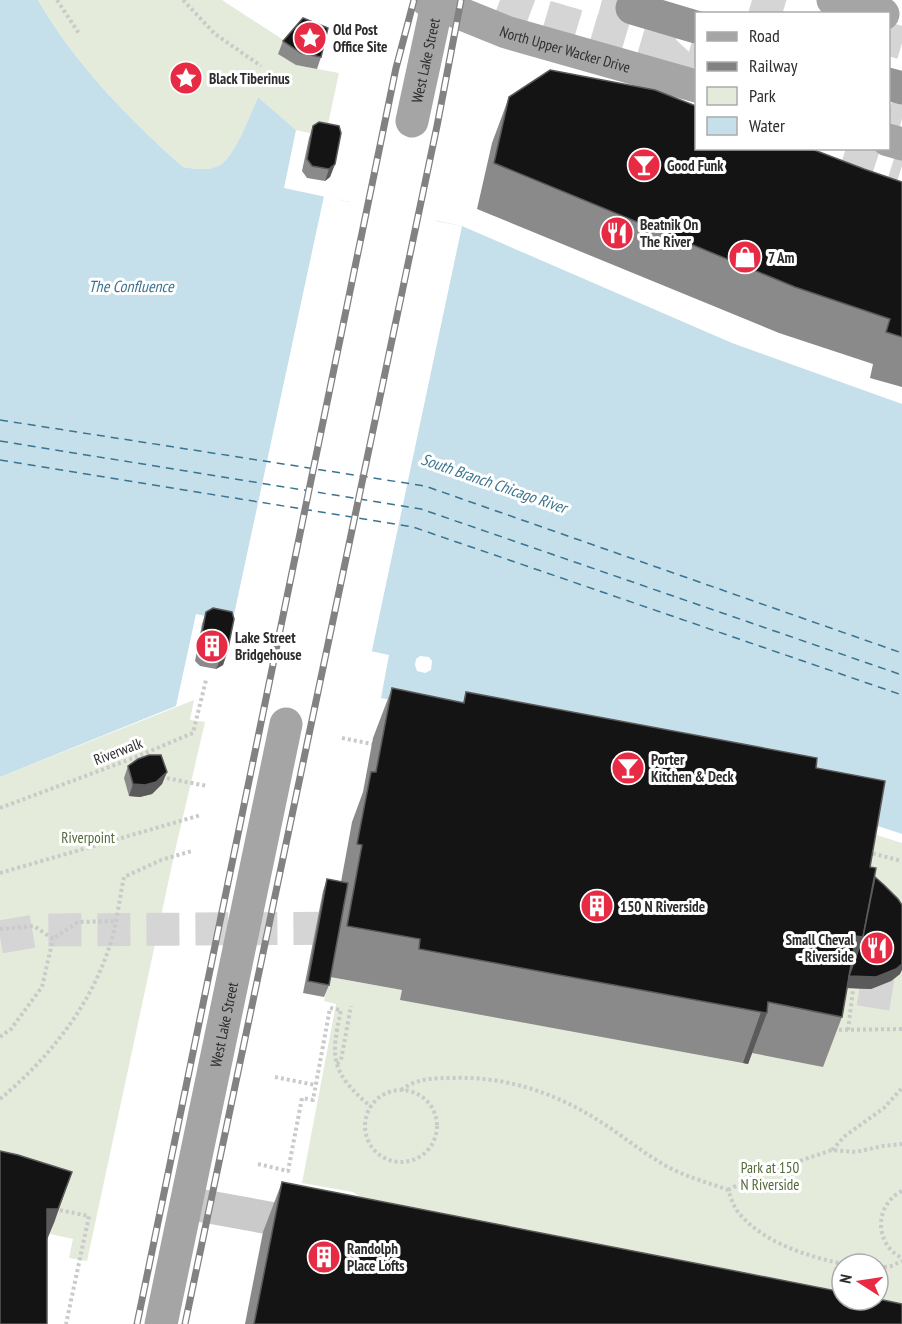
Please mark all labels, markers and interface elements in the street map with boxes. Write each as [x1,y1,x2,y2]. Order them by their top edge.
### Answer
legend [695,12,890,150]
street label: West Lake Street [407,16,443,105]
place icon: Old Post Office Site [292,20,328,56]
place label: Old Post Office Site [333,20,388,56]
street label: North Upper Wacker Drive [497,21,633,76]
text: Road [749,24,780,47]
text: Railway [749,54,798,77]
place icon: Black Tiberinus [168,60,204,96]
place label: Black Tiberinus [209,69,290,88]
text: Park [749,84,776,107]
text: Water [749,114,785,137]
bar icon: Good Funk [626,147,662,183]
place label: Good Funk [667,156,724,175]
restaurant icon: Beatnik On The River [599,215,635,251]
place label: Beatnik On The River [640,215,698,251]
shop icon: 7 Am [727,239,763,275]
place label: 7 Am [768,248,795,267]
water label: The Confluence [88,276,175,296]
water label: South Branch Chicago River [419,449,572,518]
building icon: Lake Street Bridgehouse [194,628,230,664]
place label: Lake Street Bridgehouse [235,628,302,664]
street label: Riverwalk [91,733,145,769]
bar icon: Porter Kitchen & Deck [610,750,646,786]
place label: Porter Kitchen & Deck [651,750,735,786]
park label: Riverpoint [61,828,115,847]
building icon: 150 N Riverside [579,888,615,924]
place label: 150 N Riverside [620,897,705,916]
place label: Small Cheval - Riverside [785,930,854,966]
restaurant icon: Small Cheval - Riverside [859,930,895,966]
street label: West Lake Street [205,980,242,1069]
park label: Park at 150 N Riverside [741,1158,800,1194]
building icon: Randolph Place Lofts [306,1239,342,1275]
place label: Randolph Place Lofts [347,1239,405,1275]
north arrow [830,1252,890,1312]
text: N [835,1273,856,1285]

